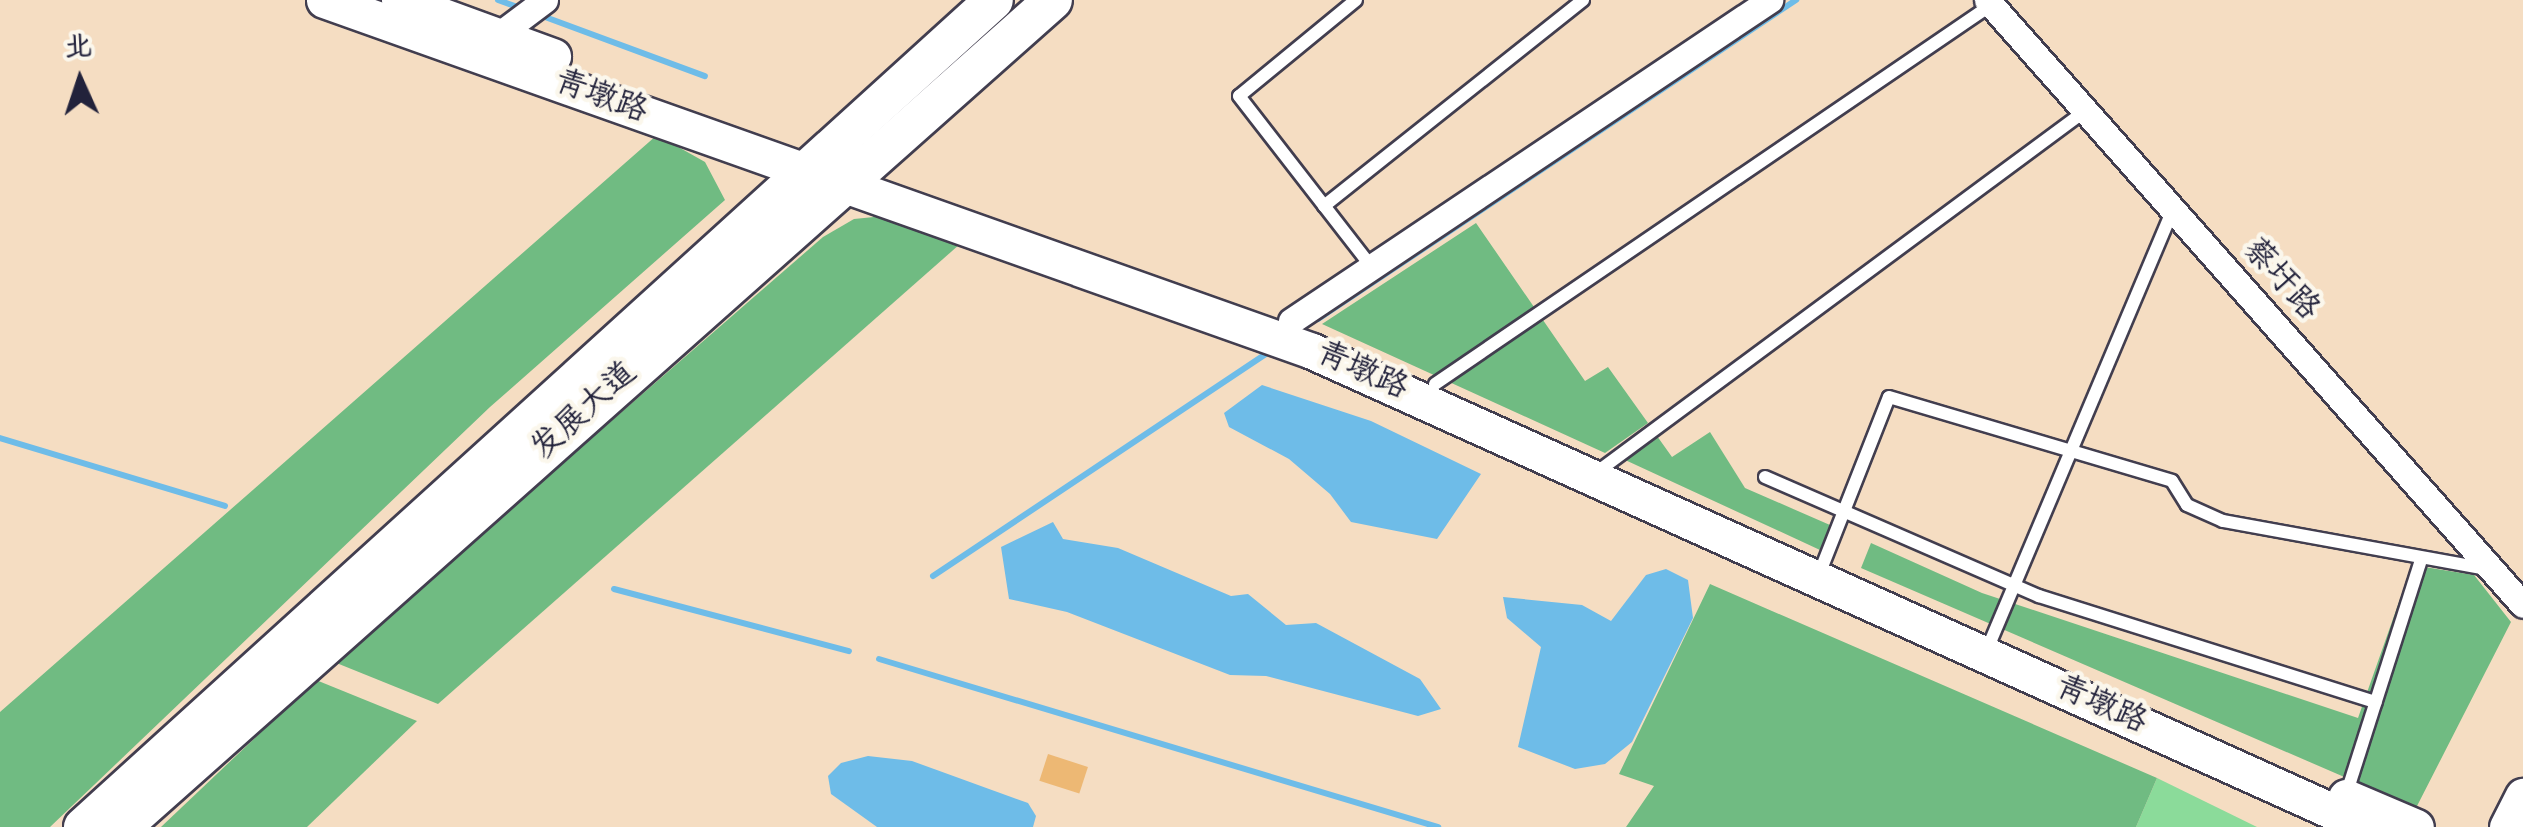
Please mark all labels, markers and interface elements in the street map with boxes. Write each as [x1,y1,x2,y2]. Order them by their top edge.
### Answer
north arrow [30,30,130,130]
text: 北 [64,32,93,67]
street label: 青墩路 [548,65,652,133]
street label: 蔡圩路 [2233,232,2325,330]
street label: 青墩路 [1309,336,1413,410]
street label: 发展大道 [526,356,646,470]
street label: 青墩路 [2048,670,2152,744]

